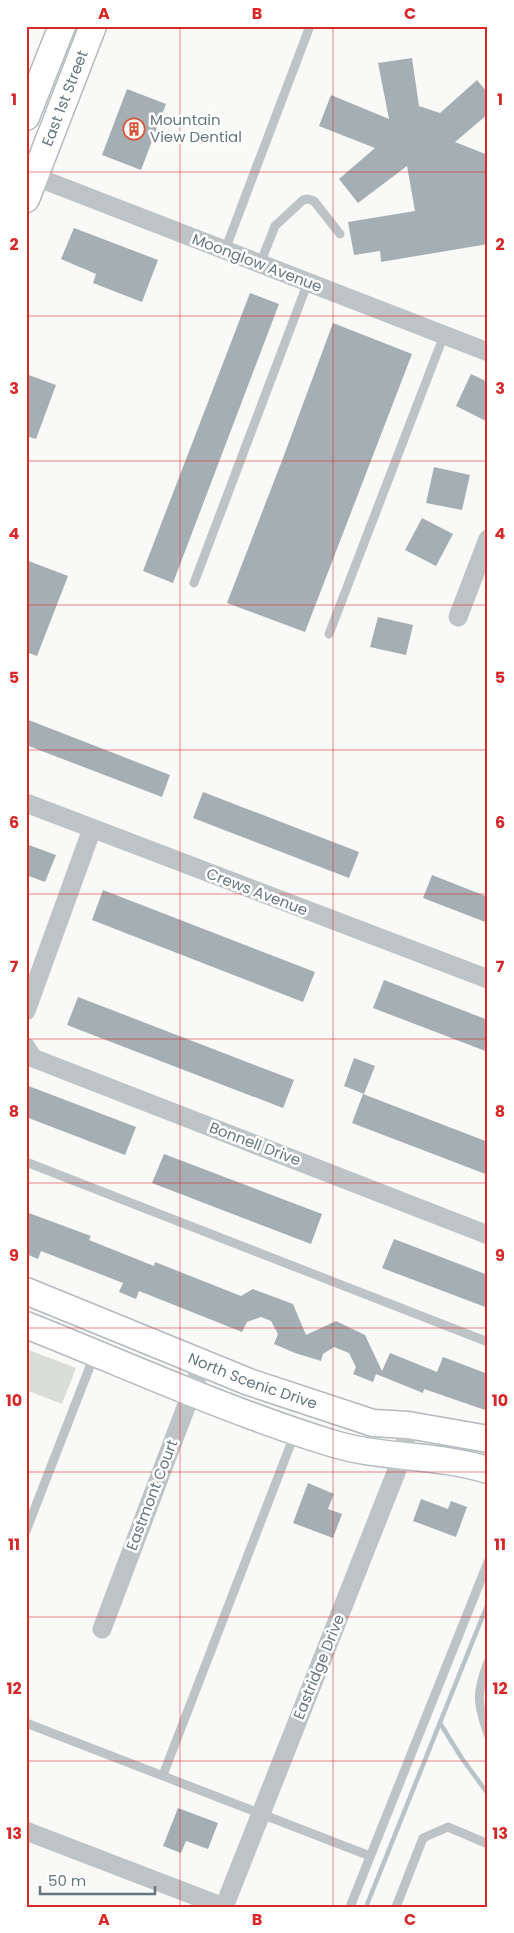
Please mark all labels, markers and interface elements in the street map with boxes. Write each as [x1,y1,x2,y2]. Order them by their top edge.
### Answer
text: A [98,2,110,25]
text: B [252,2,262,25]
text: C [404,2,416,25]
street label: East 1st Street [36,47,93,149]
text: 1 [11,88,17,111]
text: 1 [497,88,503,111]
place label: Mountain View Dential [150,109,242,147]
building icon: Mountain View Dential [122,117,146,141]
street label: Moonglow Avenue [189,228,325,297]
text: 2 [9,233,19,256]
text: 2 [495,233,505,256]
text: 3 [9,377,19,400]
text: 3 [495,377,505,400]
text: 4 [9,522,20,545]
text: 4 [495,522,506,545]
text: 5 [9,666,19,689]
text: 5 [495,666,505,689]
text: 6 [9,811,19,834]
text: 6 [495,811,505,834]
street label: Crews Avenue [203,863,311,920]
text: 7 [10,955,19,978]
text: 7 [496,955,505,978]
text: 8 [9,1100,19,1123]
text: 8 [495,1100,505,1123]
street label: Bonnell Drive [206,1116,304,1171]
text: 9 [9,1244,19,1267]
text: 9 [495,1244,505,1267]
street label: North Scenic Drive [185,1347,320,1414]
text: 10 [6,1389,22,1412]
text: 10 [492,1389,508,1412]
street label: Eastmont Court [121,1436,182,1553]
text: 11 [8,1533,20,1556]
text: 11 [494,1533,506,1556]
street label: Eastridge Drive [288,1611,349,1722]
text: 12 [6,1677,22,1700]
text: 12 [492,1677,508,1700]
text: 13 [6,1822,22,1845]
text: 13 [492,1822,508,1845]
scale bar [40,1863,155,1895]
text: 50 m [48,1870,86,1891]
text: A [98,1908,110,1931]
text: B [252,1908,262,1931]
text: C [404,1908,416,1931]

